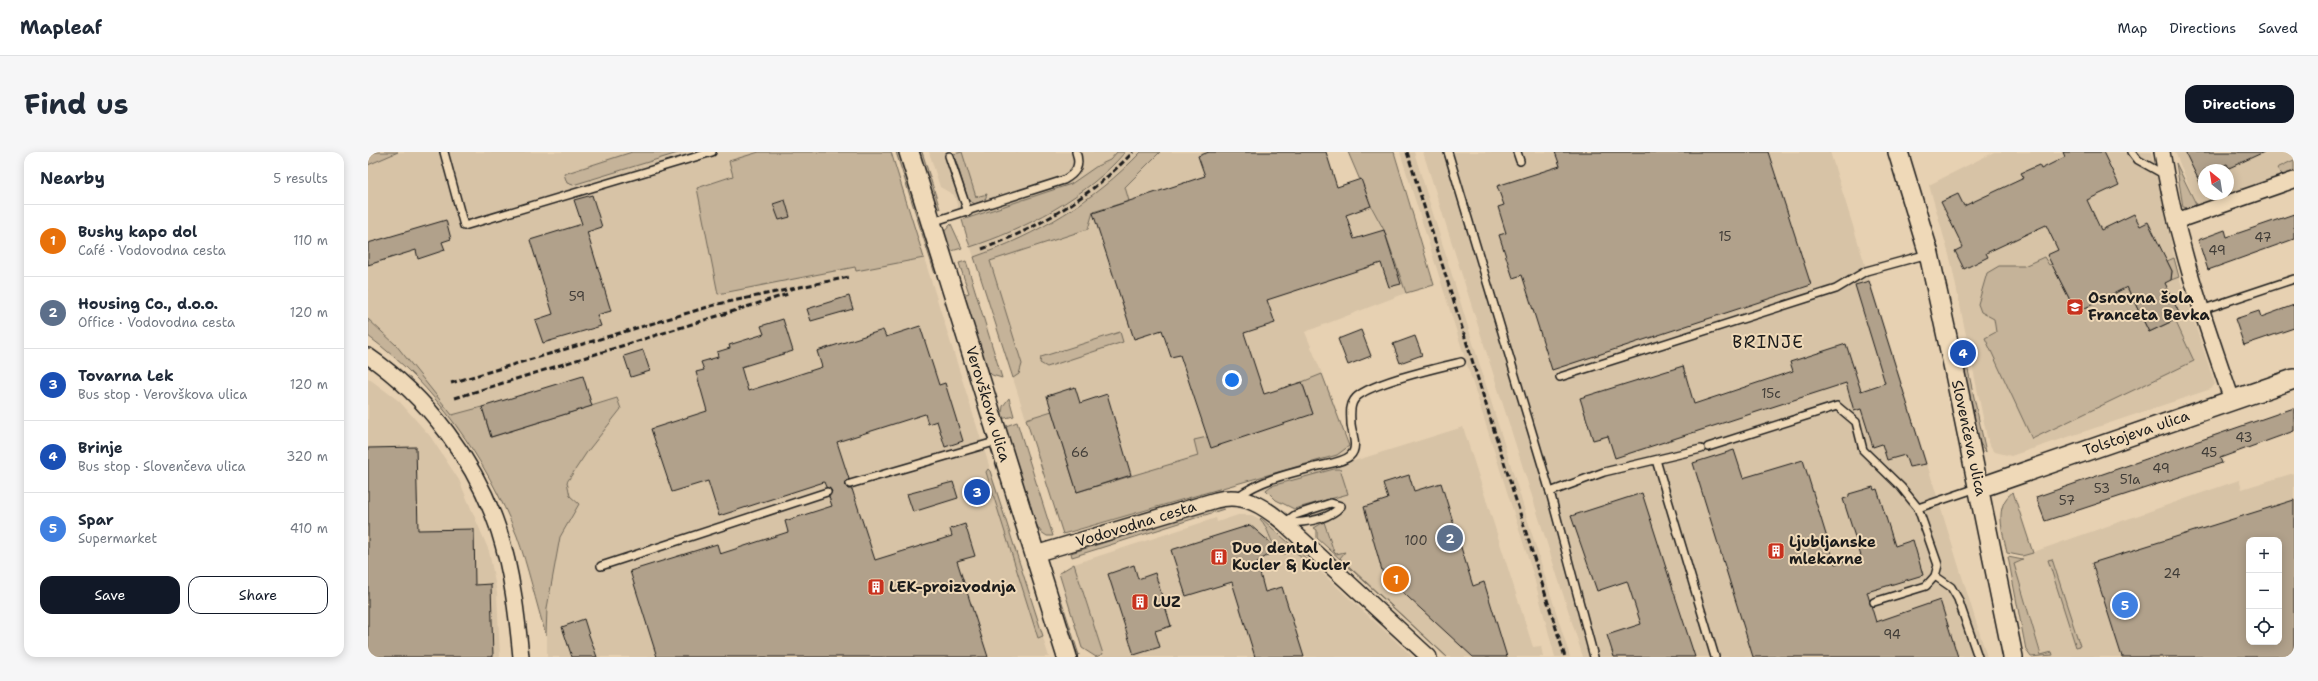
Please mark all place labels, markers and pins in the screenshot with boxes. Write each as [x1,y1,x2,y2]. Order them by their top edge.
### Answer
place label: Osnovna šola Franceta Bevka [2088,288,2211,325]
school or university icon: Osnovna šola Franceta Bevka [2065,297,2085,317]
pin: 4 [1950,338,1976,368]
pin: 3 [964,477,990,507]
pin: 2 [1437,523,1463,553]
place label: Ljubljanske mlekarne [1789,532,1876,569]
place label: Duo dental Kucler & Kucler [1232,538,1350,575]
building icon: Ljubljanske mlekarne [1766,541,1786,561]
building icon: Duo dental Kucler & Kucler [1209,547,1229,567]
pin: 1 [1383,564,1409,594]
building icon: LEK-proizvodnja [866,577,886,597]
place label: LEK-proizvodnja [889,577,1016,597]
pin: 5 [2112,590,2138,620]
building icon: LUZ [1130,592,1150,612]
place label: LUZ [1153,592,1181,612]

